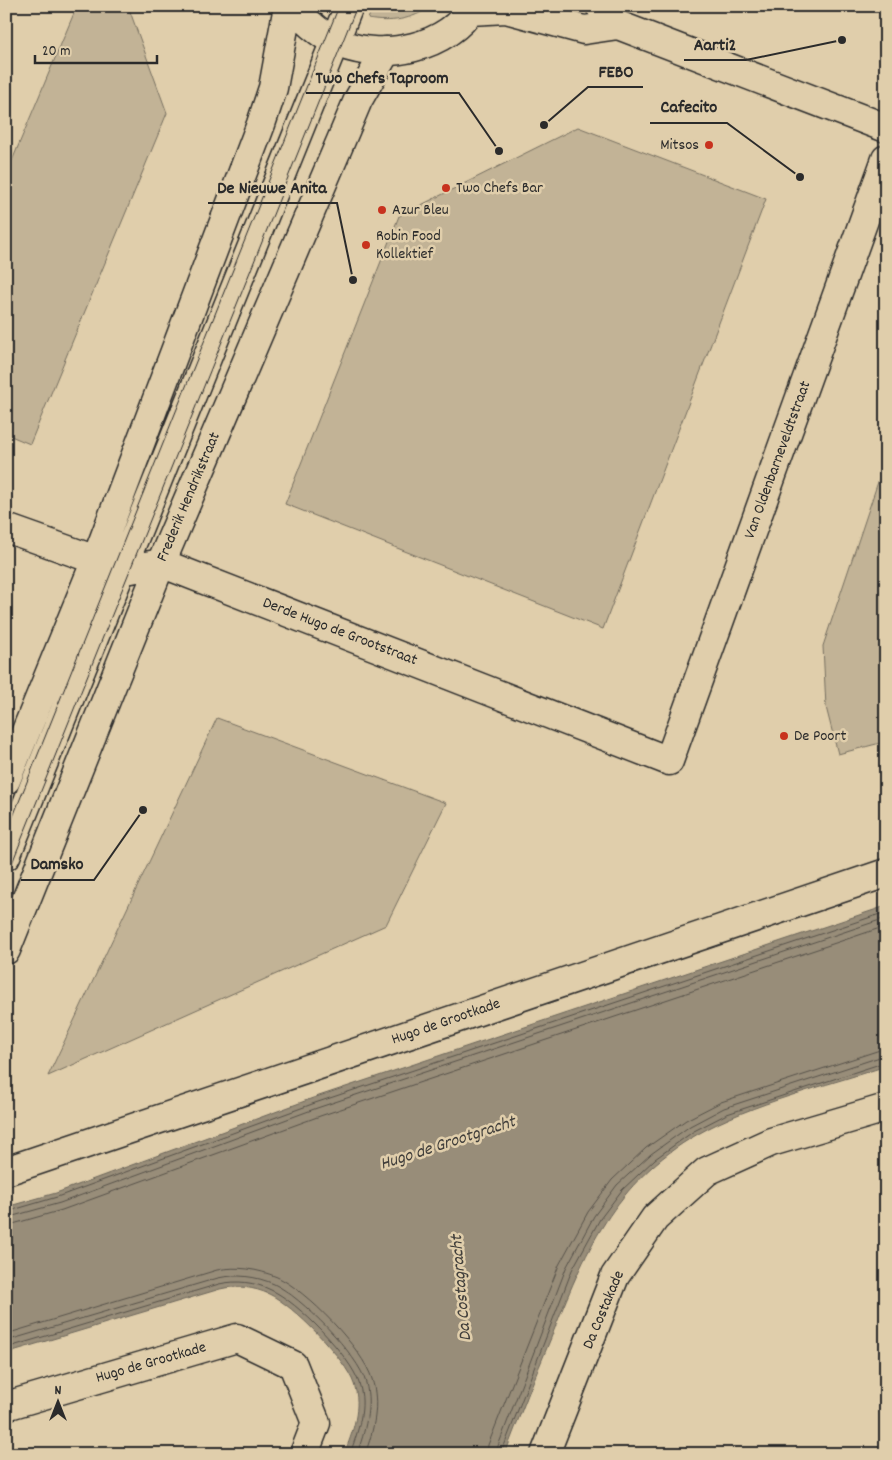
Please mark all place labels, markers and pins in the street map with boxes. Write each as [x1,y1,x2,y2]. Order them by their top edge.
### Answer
callout: Aarti2 [684,27,746,60]
callout: FEBO [588,54,643,87]
callout: Two Chefs Taproom [306,60,459,93]
callout: Cafecito [650,90,727,123]
place label: Mitsos [660,134,699,157]
marker: Mitsos [703,139,715,151]
callout: De Nieuwe Anita [208,170,337,203]
place label: Two Chefs Bar [456,177,543,200]
marker: Two Chefs Bar [440,182,452,194]
place label: Azur Bleu [392,199,449,222]
marker: Azur Bleu [376,204,388,216]
place label: Robin Food Kollektief [376,225,441,266]
marker: Robin Food Kollektief [360,239,372,251]
place label: De Poort [794,725,846,748]
marker: De Poort [778,730,790,742]
callout: Damsko [21,847,94,880]

